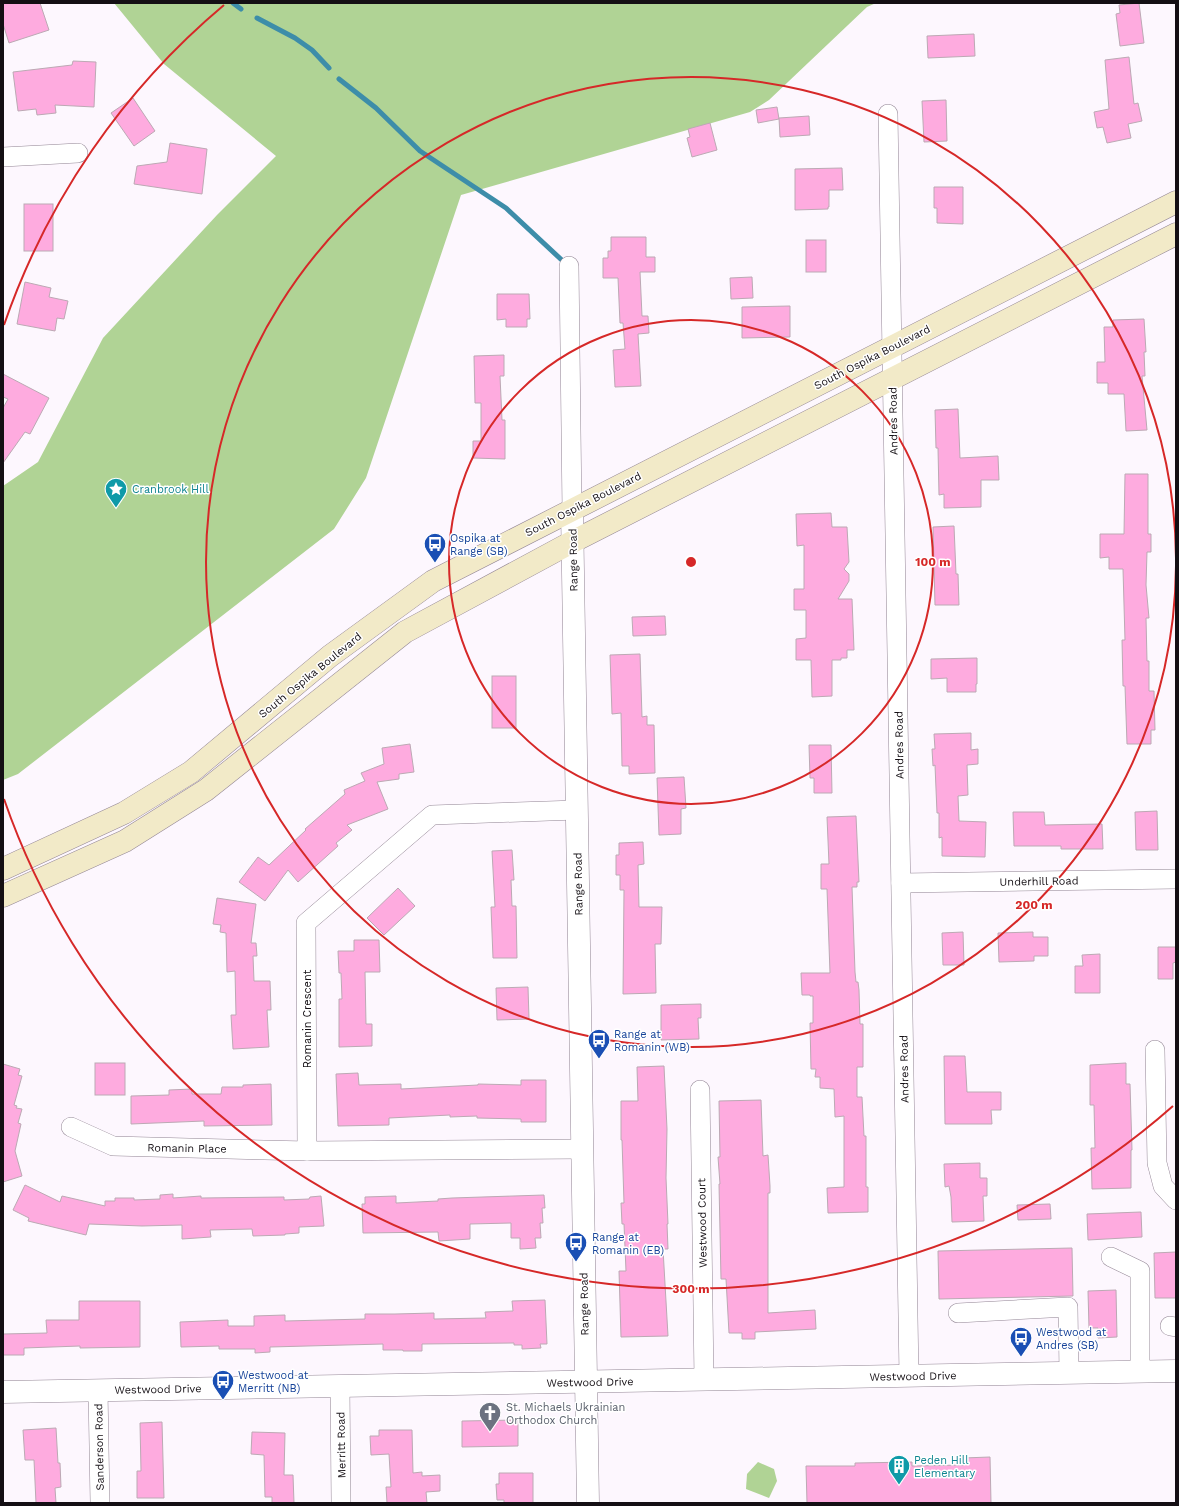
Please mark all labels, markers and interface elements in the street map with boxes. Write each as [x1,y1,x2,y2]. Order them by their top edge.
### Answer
street label: South Ospika Boulevard [812,322,932,392]
street label: Andres Road [886,387,901,455]
street label: South Ospika Boulevard [523,469,643,539]
place icon: Cranbrook Hill [103,476,129,509]
place label: Cranbrook Hill [132,483,209,496]
street label: Range Road [566,528,581,592]
bus stop icon: Ospika at Range (SB) [422,531,448,564]
place label: Ospika at Range (SB) [450,532,508,558]
centre of rings [684,555,698,569]
text: 100 m [915,555,951,569]
street label: South Ospika Boulevard [256,630,364,721]
street label: Andres Road [892,711,907,779]
street label: Range Road [571,852,586,916]
street label: Underhill Road [999,874,1079,889]
text: 200 m [1015,898,1053,912]
street label: Romanin Crescent [301,969,314,1068]
bus stop icon: Range at Romanin (WB) [586,1027,612,1060]
place label: Range at Romanin (WB) [614,1028,690,1054]
street label: Andres Road [897,1035,912,1103]
street label: Romanin Place [147,1141,227,1156]
street label: Westwood Court [695,1178,710,1268]
bus stop icon: Range at Romanin (EB) [563,1230,589,1263]
place label: Range at Romanin (EB) [592,1231,664,1257]
street label: Range Road [577,1272,592,1336]
text: 300 m [672,1282,710,1296]
bus stop icon: Westwood at Andres (SB) [1008,1325,1034,1358]
place label: Westwood at Andres (SB) [1036,1326,1107,1352]
bus stop icon: Westwood at Merritt (NB) [210,1368,236,1401]
place label: Westwood at Merritt (NB) [238,1369,309,1395]
street label: Westwood Drive [869,1369,957,1384]
street label: Westwood Drive [546,1375,634,1390]
street label: Westwood Drive [114,1382,202,1397]
church icon: St. Michaels Ukrainian Orthodox Church [477,1400,503,1433]
place label: St. Michaels Ukrainian Orthodox Church [506,1401,625,1427]
street label: Sanderson Road [92,1403,107,1491]
street label: Merritt Road [334,1412,349,1478]
building icon: Peden Hill Elementary [886,1453,912,1486]
place label: Peden Hill Elementary [914,1454,976,1480]

